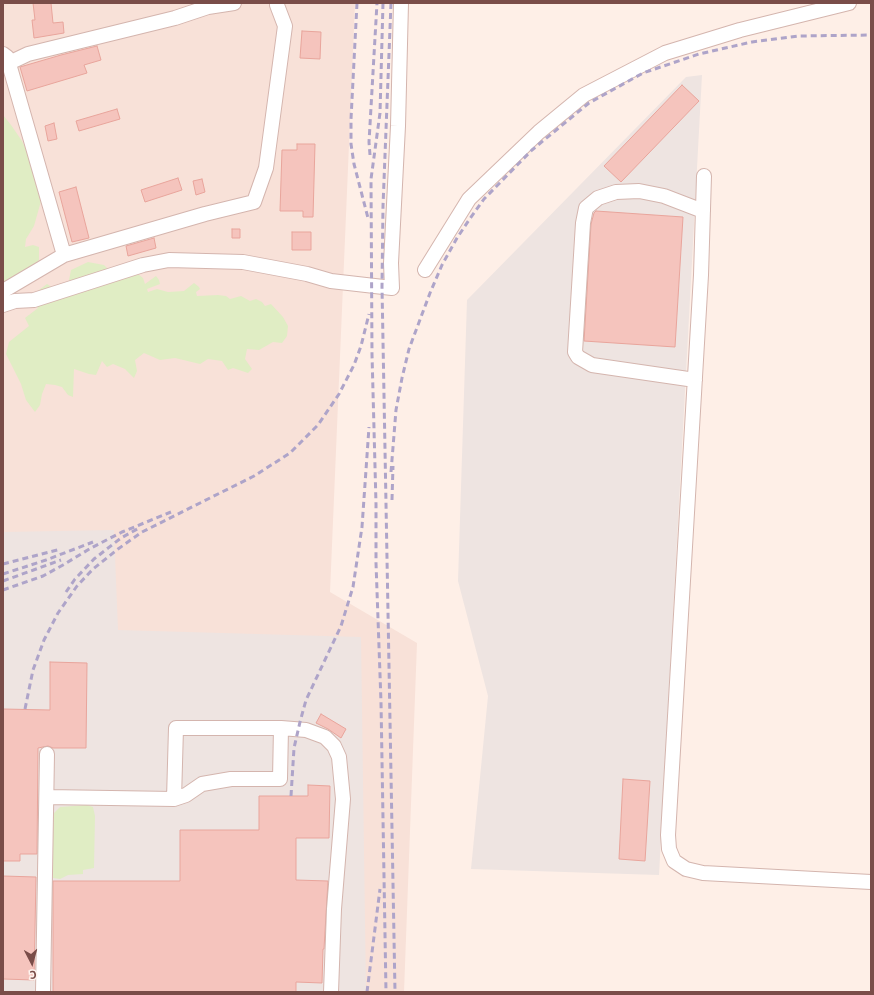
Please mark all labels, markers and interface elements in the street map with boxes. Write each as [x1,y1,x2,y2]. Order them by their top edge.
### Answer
north arrow [12,943,52,983]
text: С [29,968,38,983]

